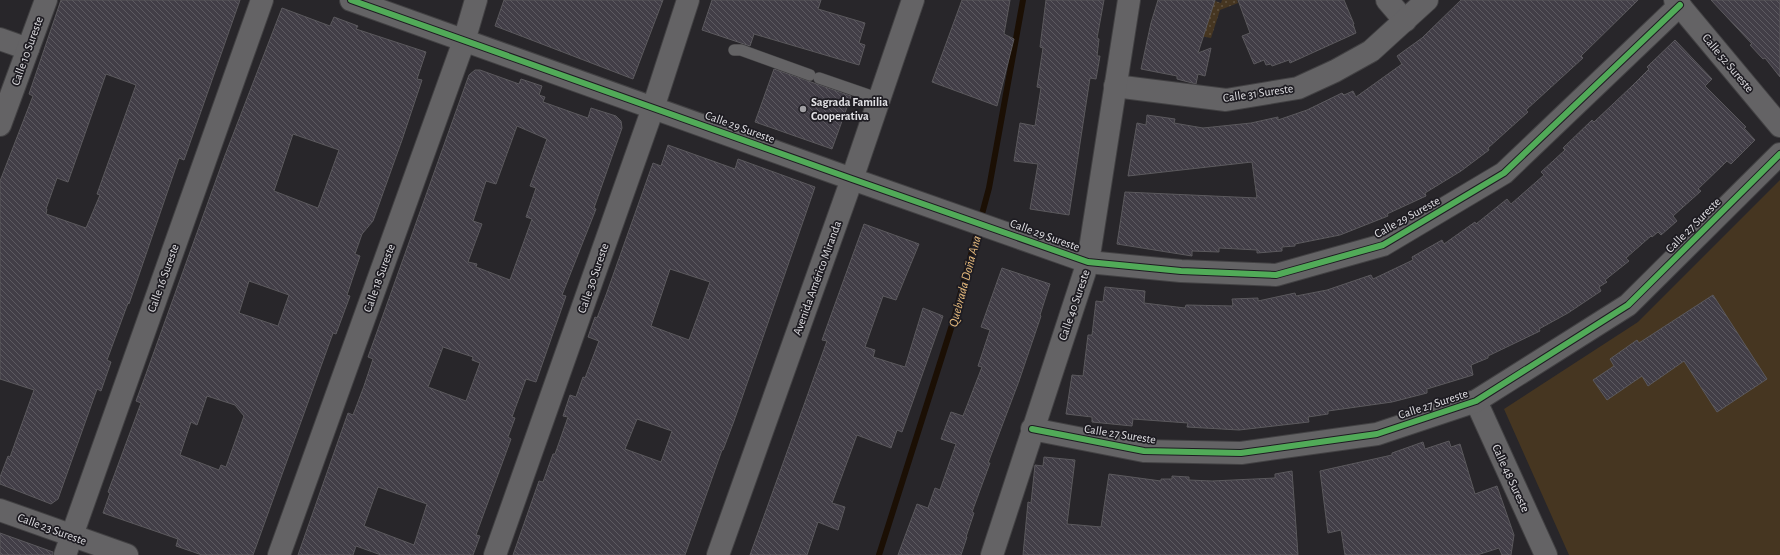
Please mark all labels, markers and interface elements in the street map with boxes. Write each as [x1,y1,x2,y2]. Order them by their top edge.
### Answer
street label: Calle 10 Sureste [9,15,45,87]
street label: Calle 52 Sureste [1700,31,1756,95]
street label: Calle 31 Sureste [1222,82,1294,104]
place label: Sagrada Familia Cooperativa [811,96,888,122]
marker: Sagrada Familia Cooperativa [798,104,808,114]
street label: Calle 29 Sureste [704,109,776,145]
street label: Calle 29 Sureste [1372,194,1442,240]
street label: Calle 27 Sureste [1663,195,1723,255]
street label: Calle 29 Sureste [1009,217,1081,253]
street label: Avenida Américo Miranda [791,219,843,337]
water label: Quebrada Doña Ana [947,234,984,328]
street label: Calle 30 Sureste [575,241,611,315]
street label: Calle 16 Sureste [145,242,181,314]
street label: Calle 18 Sureste [361,242,397,314]
street label: Calle 40 Sureste [1056,268,1092,342]
street label: Calle 27 Sureste [1397,387,1469,421]
street label: Calle 27 Sureste [1083,422,1157,446]
street label: Calle 48 Sureste [1490,442,1532,514]
street label: Calle 23 Sureste [16,511,88,547]

